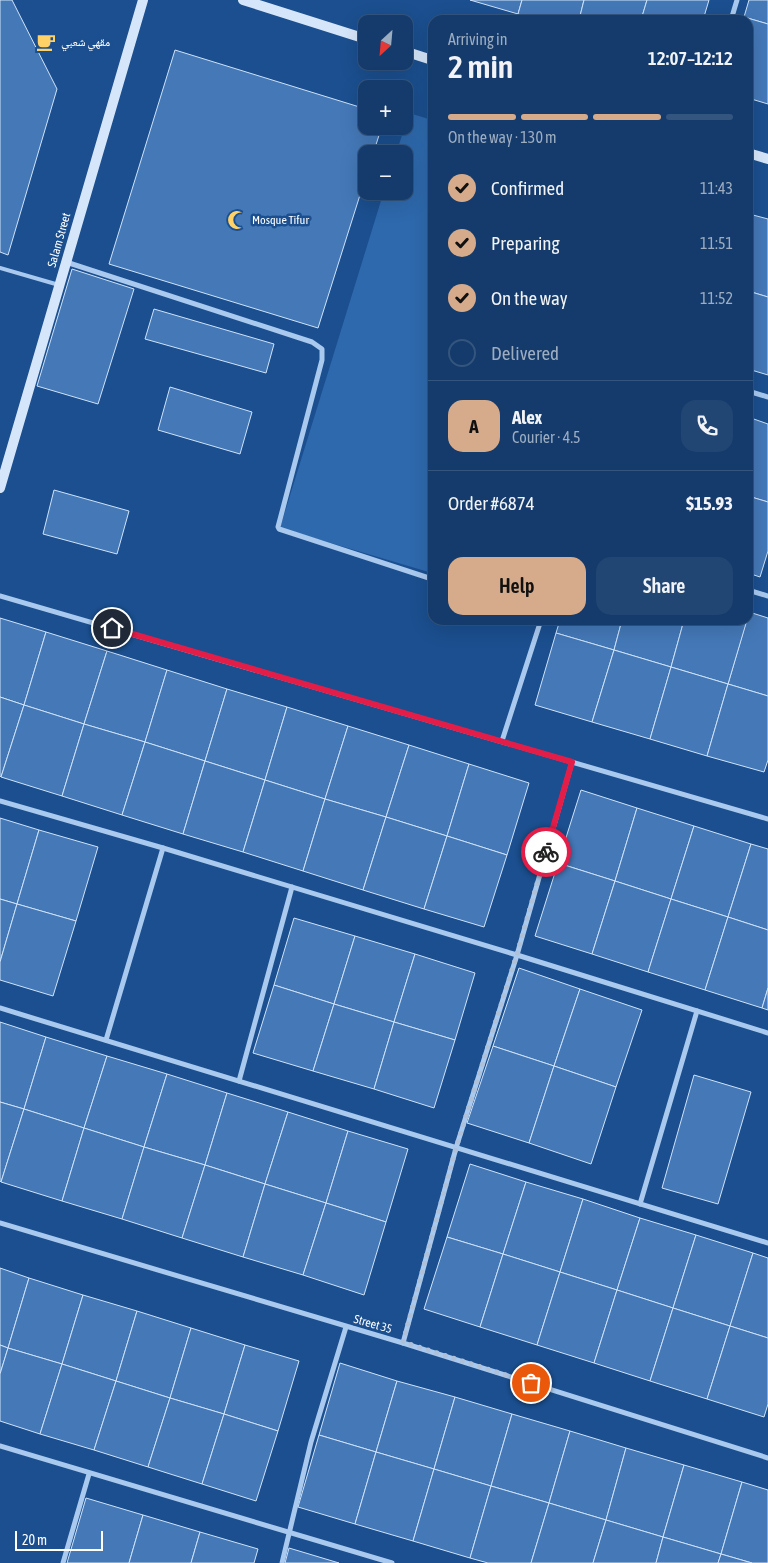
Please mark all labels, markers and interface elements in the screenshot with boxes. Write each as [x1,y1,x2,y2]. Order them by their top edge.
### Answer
north arrow [358,15,412,70]
map controls [358,15,413,200]
text: Arriving in [448,30,508,48]
cafe icon: مقهي شعبي [35,31,57,53]
place label: مقهي شعبي [61,35,110,52]
text: 12:07–12:12 [648,47,733,69]
text: 2 min [448,48,513,85]
button: + [358,80,413,135]
text: On the way · 130 m [448,128,557,146]
button: − [358,145,413,200]
icon: check [448,174,476,202]
text: Confirmed [491,177,564,199]
text: 11:43 [700,179,733,197]
mosque icon: Mosque Tifur [226,209,248,231]
street label: Salam Street [45,211,74,269]
place label: Mosque Tifur [252,213,309,227]
icon: check [448,229,476,257]
text: Preparing [491,232,560,254]
text: 11:51 [700,234,733,252]
icon: check [448,284,476,312]
text: On the way [491,287,568,309]
text: 11:52 [700,289,733,307]
text: Delivered [491,342,559,364]
button: phone [681,400,733,452]
text: Alex [512,406,542,428]
text: A [469,415,479,437]
text: Courier · 4.5 [512,428,581,446]
text: Order #6874 [448,492,535,514]
text: $15.93 [686,492,733,514]
button: Help [448,557,586,615]
button: Share [596,557,733,615]
pin [91,607,133,649]
icon: home [98,614,126,642]
courier [521,827,571,877]
icon: bike [532,838,560,866]
street label: Street 35 [352,1312,394,1336]
pin [510,1362,552,1404]
icon: bag [517,1369,545,1397]
scale bar [15,1528,102,1551]
text: 20 m [22,1532,47,1548]

